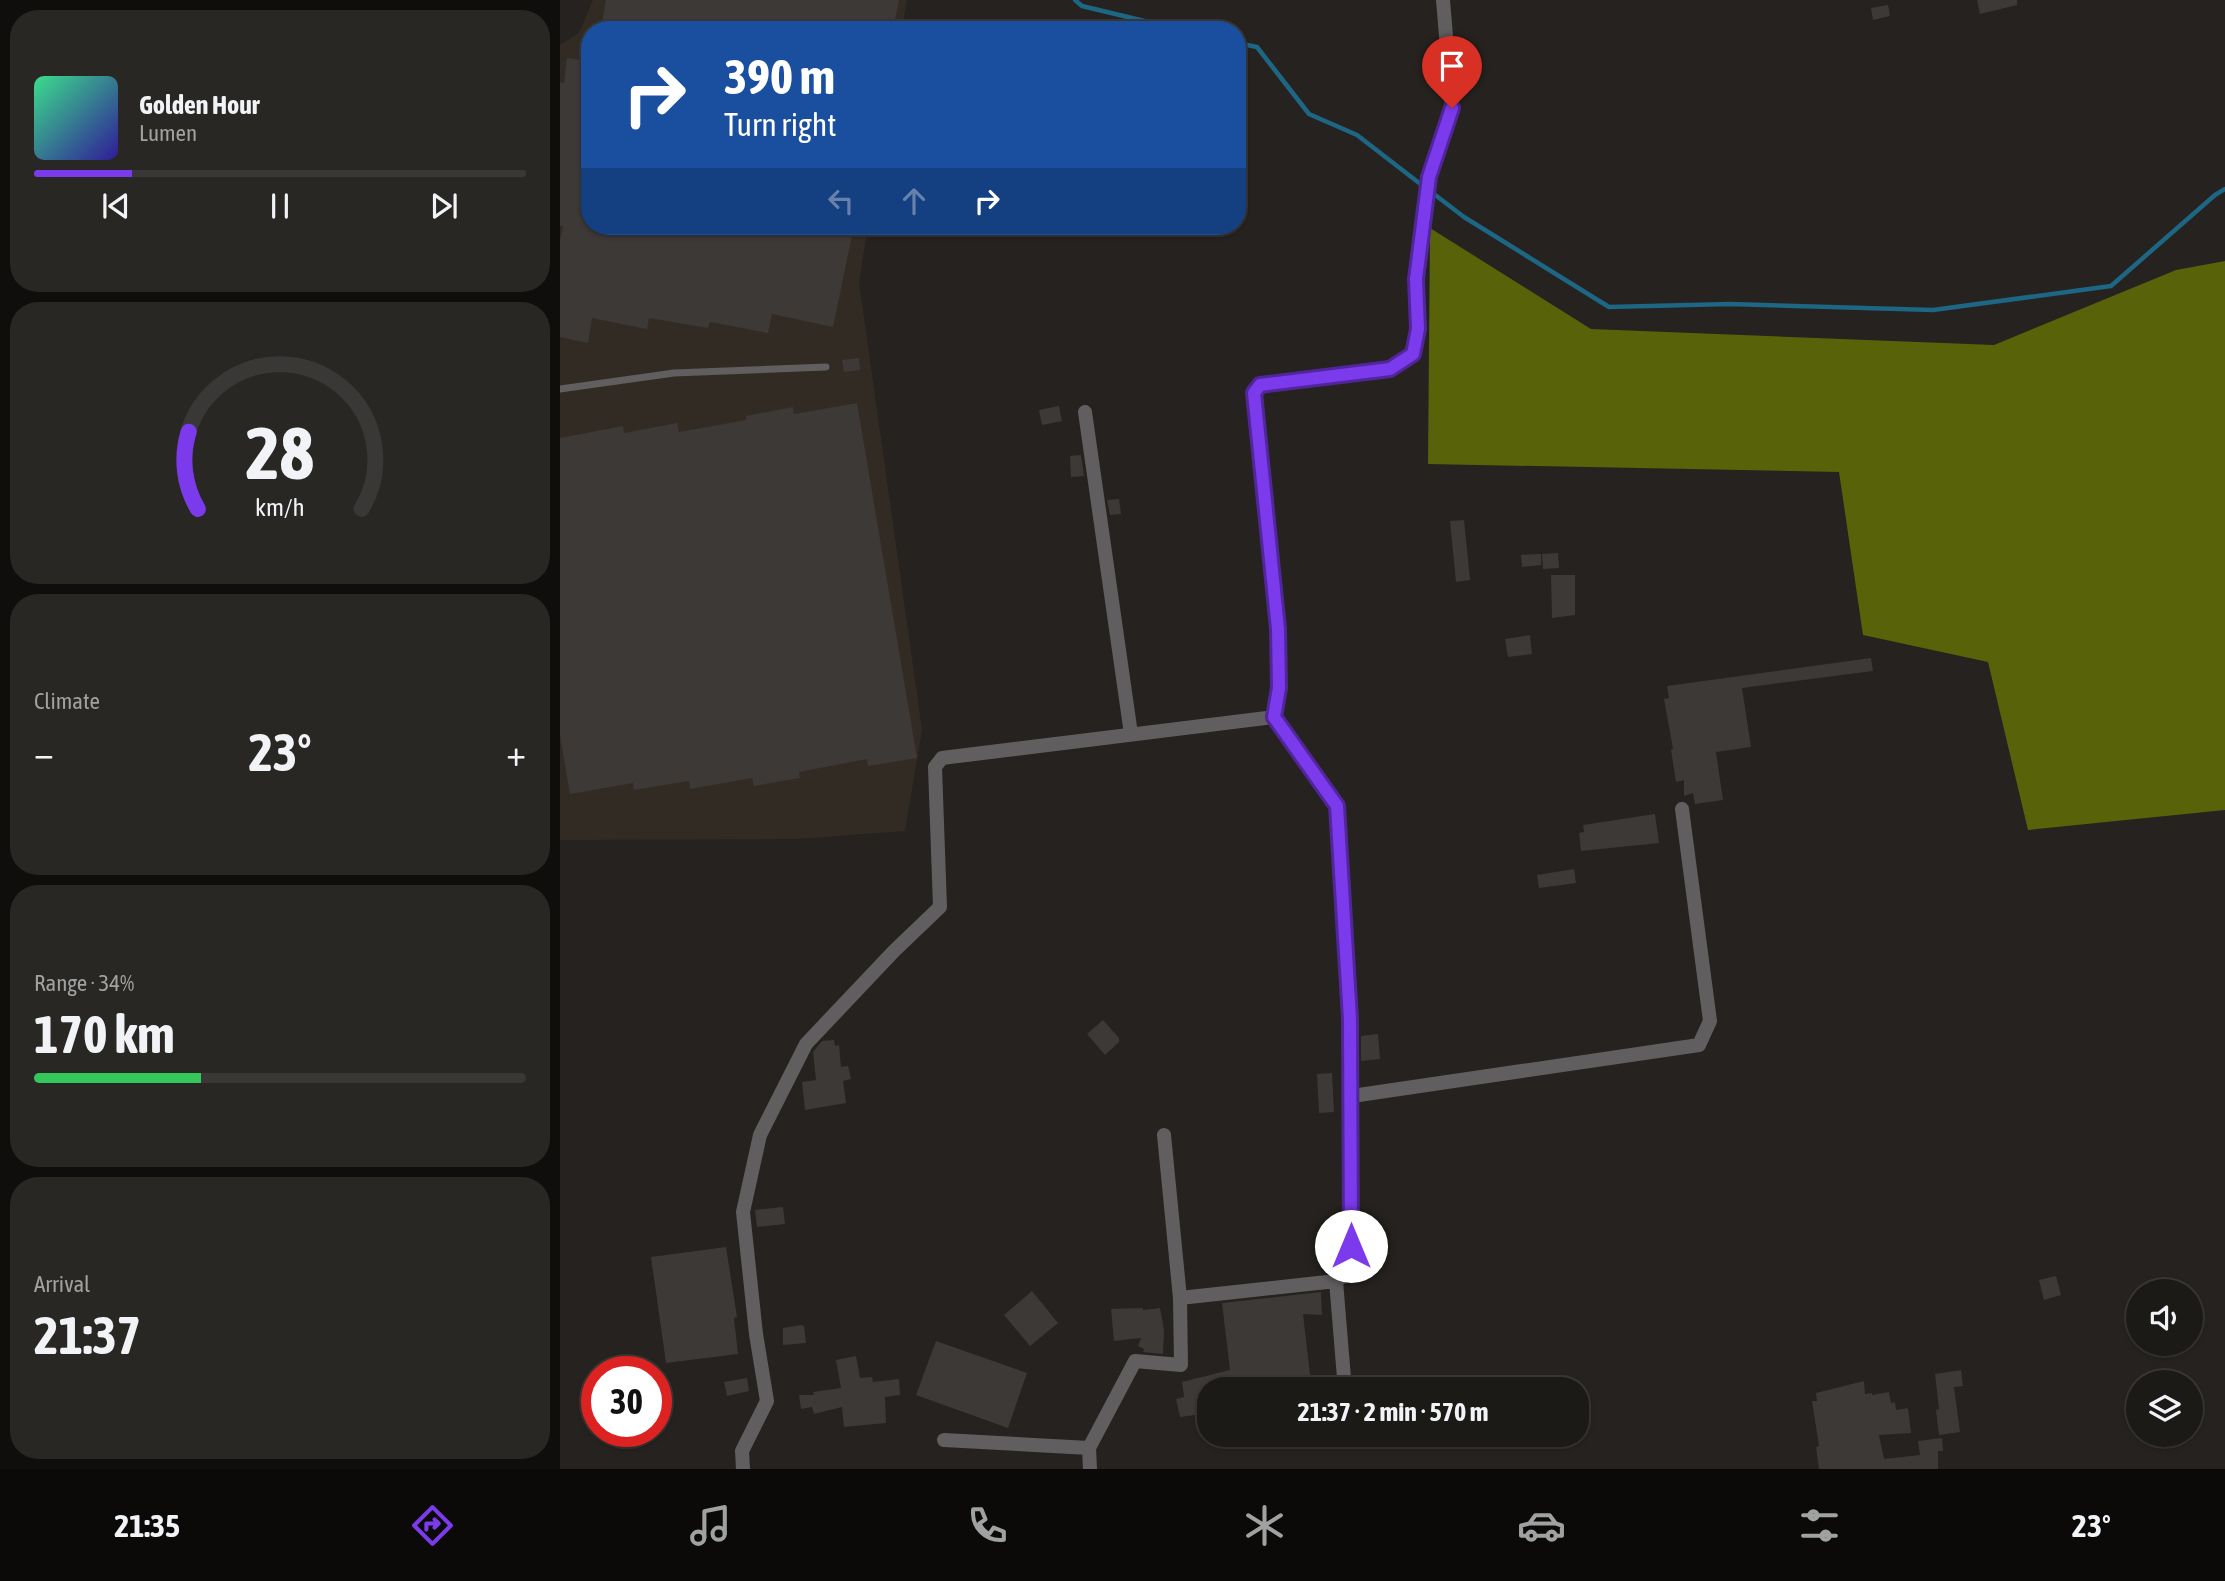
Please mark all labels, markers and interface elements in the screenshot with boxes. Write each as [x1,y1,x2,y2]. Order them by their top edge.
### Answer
pin [1422,36,1482,108]
icon: arrive [1433,47,1471,85]
text: 390 m [724,48,835,104]
icon: right [609,49,700,140]
text: Golden Hour [139,90,259,120]
text: Turn right [724,106,837,143]
text: Lumen [139,120,197,146]
icon: left [822,182,860,220]
icon: ahead [895,182,933,220]
icon: right [968,182,1006,220]
icon: previous [97,187,135,225]
icon: pause [261,187,299,225]
icon: next [425,187,463,225]
text: 28 [246,411,314,494]
text: km/h [255,492,305,520]
text: Climate [34,688,100,714]
text: 23° [248,722,312,782]
text: − [34,731,54,774]
text: + [506,731,526,774]
text: Range · 34% [34,970,134,996]
text: 170 km [34,1004,175,1064]
position arrow [1314,1209,1388,1283]
text: Arrival [34,1271,90,1297]
map controls [2126,1279,2203,1447]
button: sound [2126,1279,2203,1356]
text: 21:37 [34,1305,141,1365]
speed limit sign: 30 [581,1356,672,1447]
button: layers [2126,1370,2203,1447]
text: 21:37 · 2 min · 570 m [1298,1397,1488,1427]
icon: directions [408,1501,457,1550]
icon: music [686,1501,735,1550]
icon: phone [963,1501,1012,1550]
icon: climate [1240,1501,1289,1550]
icon: car [1517,1501,1566,1550]
icon: filters [1795,1501,1844,1550]
text: 21:35 [114,1507,180,1544]
text: 23° [2072,1507,2111,1544]

